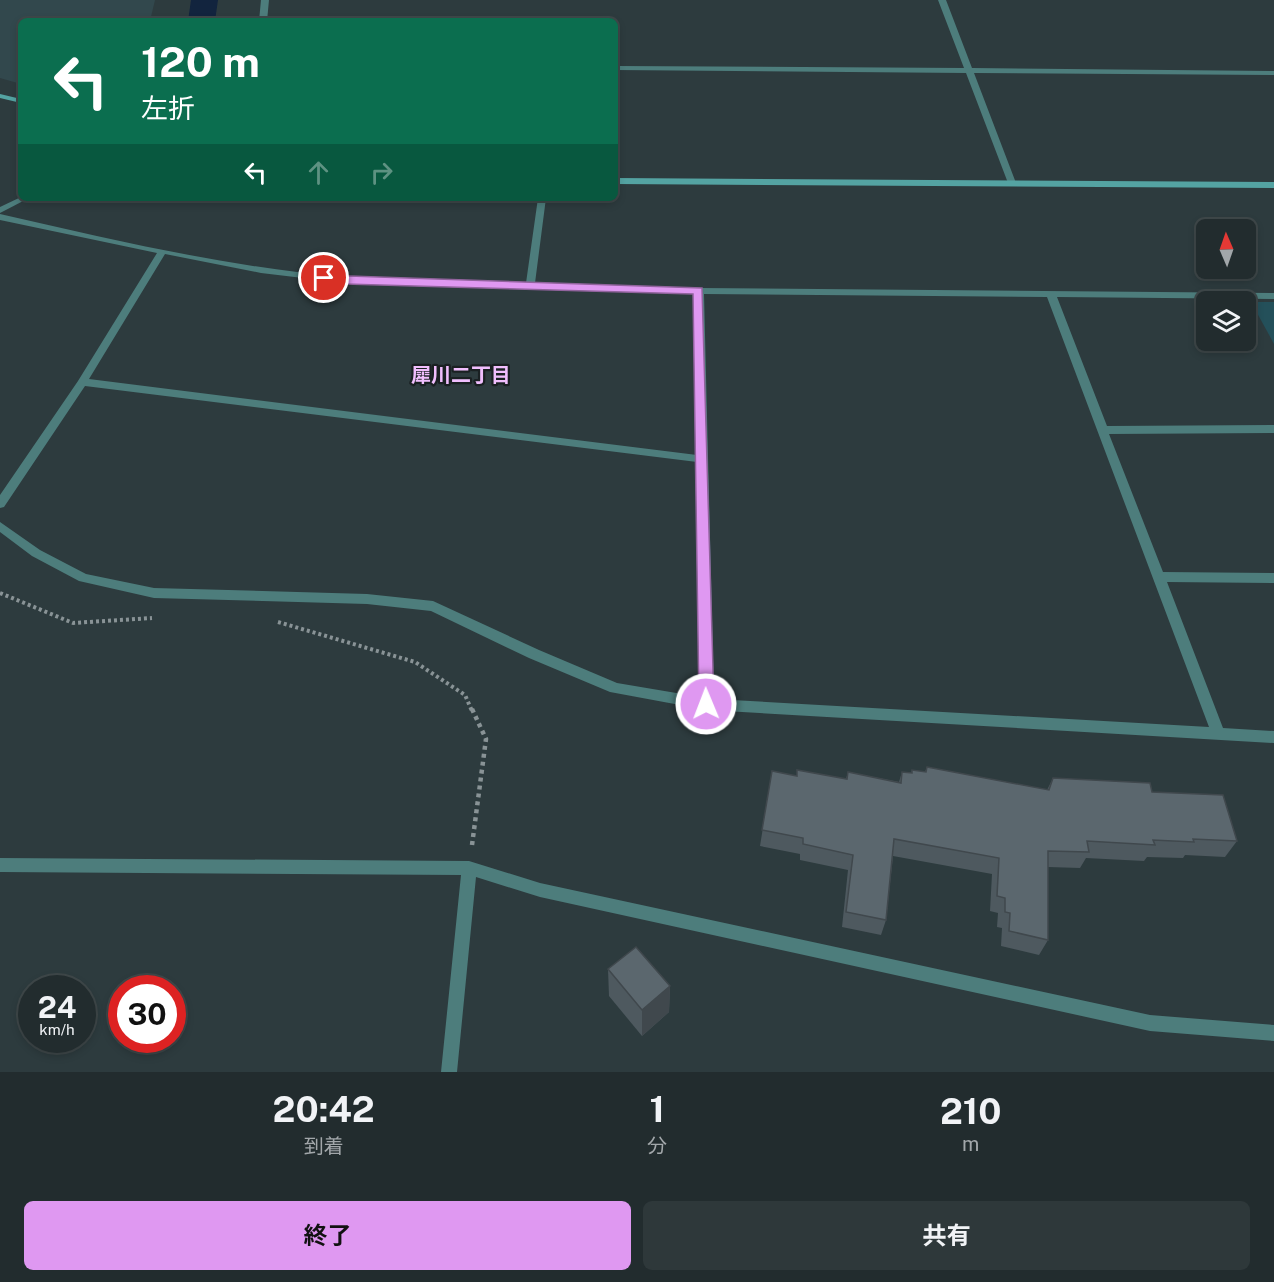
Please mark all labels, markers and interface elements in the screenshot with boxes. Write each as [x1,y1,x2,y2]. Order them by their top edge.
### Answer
text: 120 m [141,37,260,86]
icon: left [42,42,120,120]
text: 左折 [141,92,195,124]
icon: left [239,156,272,189]
icon: ahead [302,156,335,189]
icon: right [365,156,398,189]
north arrow [1196,219,1256,279]
map controls [1196,219,1256,351]
pin [298,252,349,303]
icon: arrive [307,261,340,294]
button: layers [1196,291,1256,351]
district label: 犀川二丁目 [411,363,511,387]
position arrow [674,672,738,736]
speed limit sign: 30 [108,975,186,1053]
text: 24 [38,989,76,1025]
text: km/h [39,1021,75,1038]
text: 20:42 [273,1088,375,1130]
text: 1 [650,1088,665,1130]
text: 210 [940,1090,1001,1132]
text: m [962,1132,979,1156]
text: 到着 [304,1134,344,1158]
text: 分 [647,1134,667,1158]
button: 終了 [24,1201,631,1270]
button: 共有 [643,1201,1250,1270]

